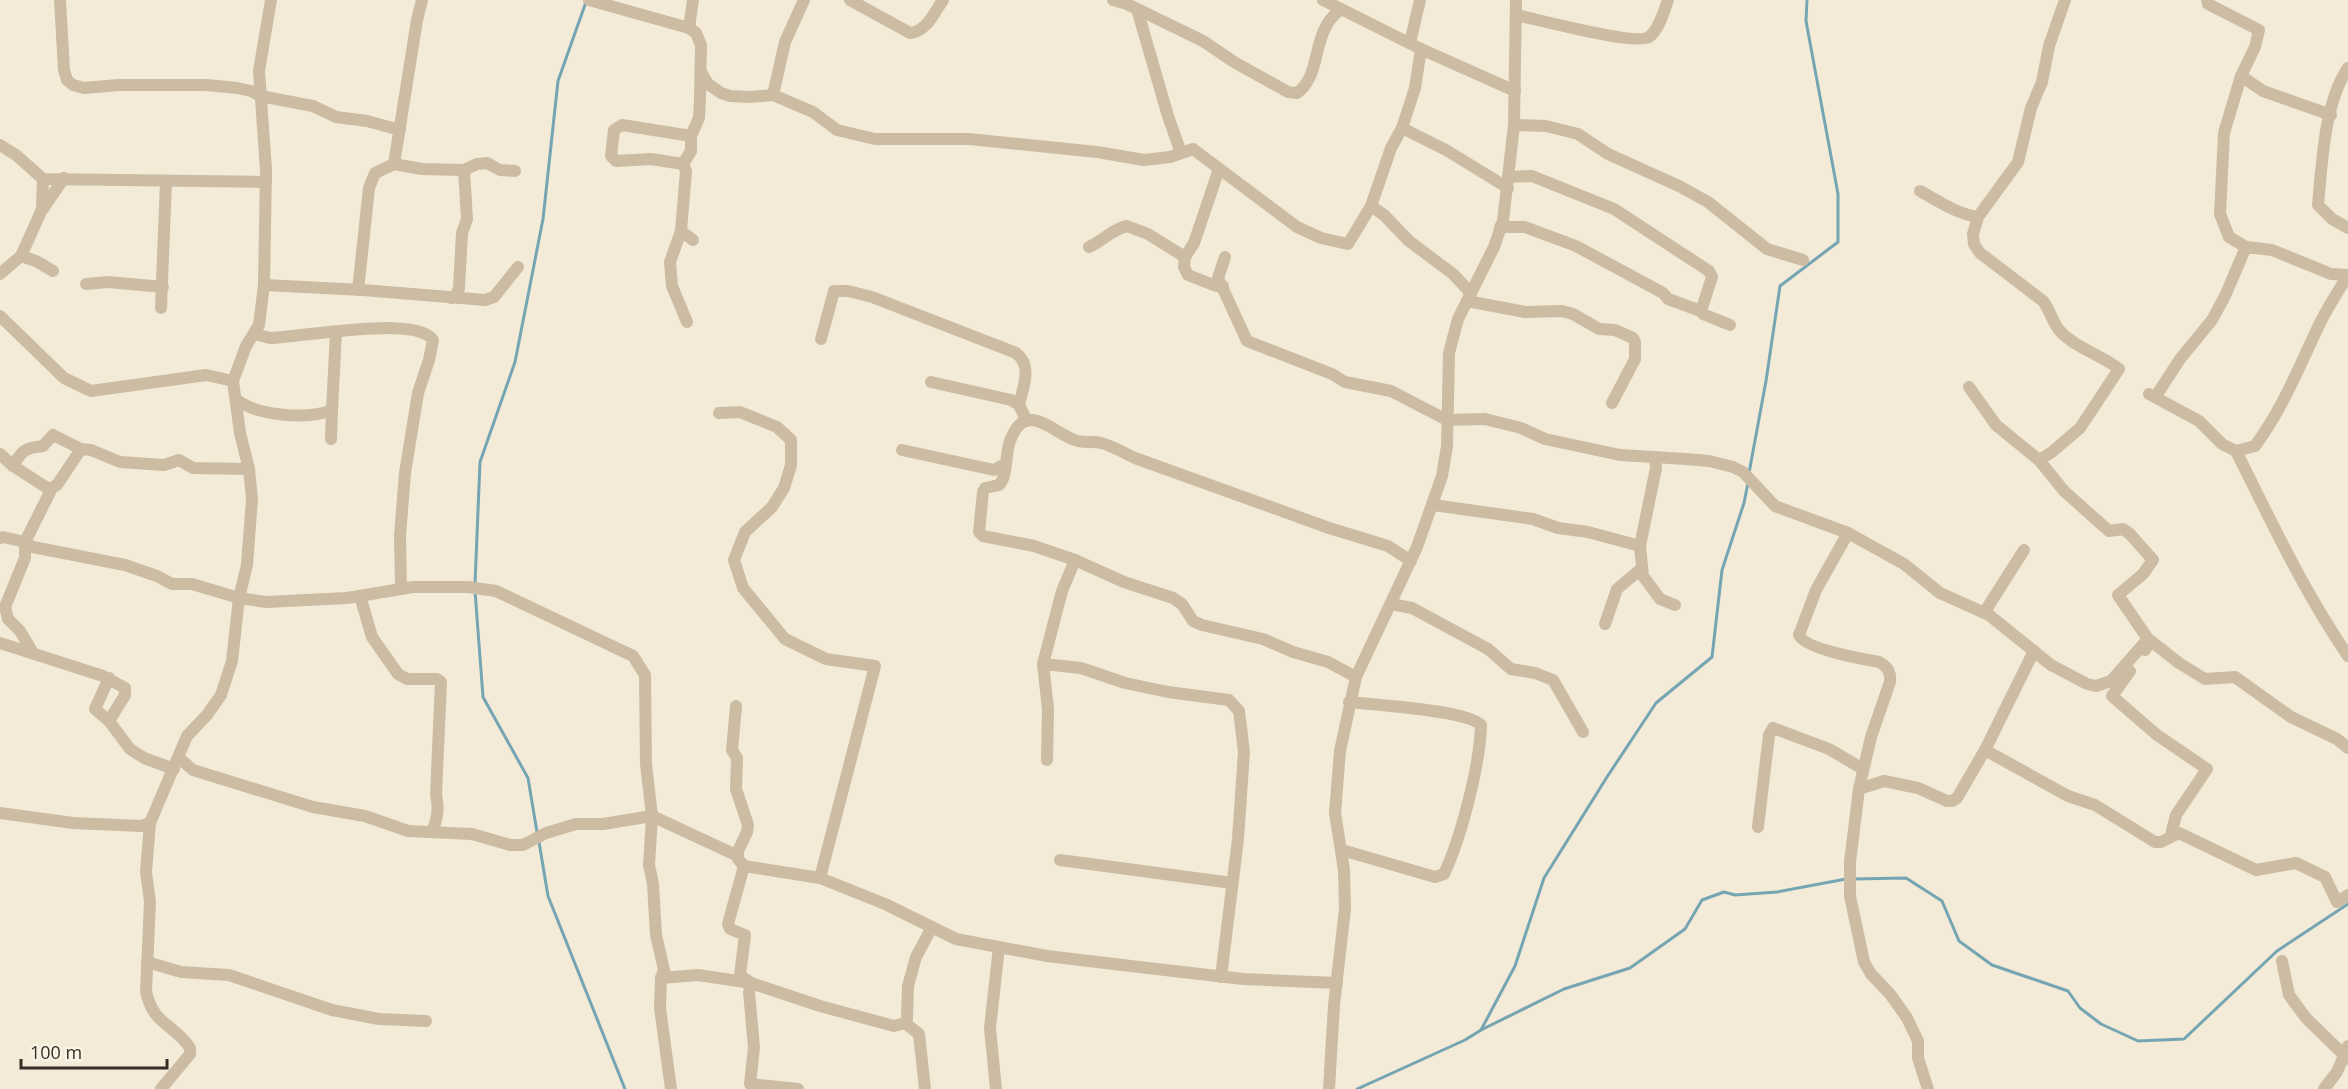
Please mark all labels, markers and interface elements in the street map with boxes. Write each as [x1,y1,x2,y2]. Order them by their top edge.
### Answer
scale bar [21,1032,166,1070]
text: 100 m [30,1040,82,1064]

